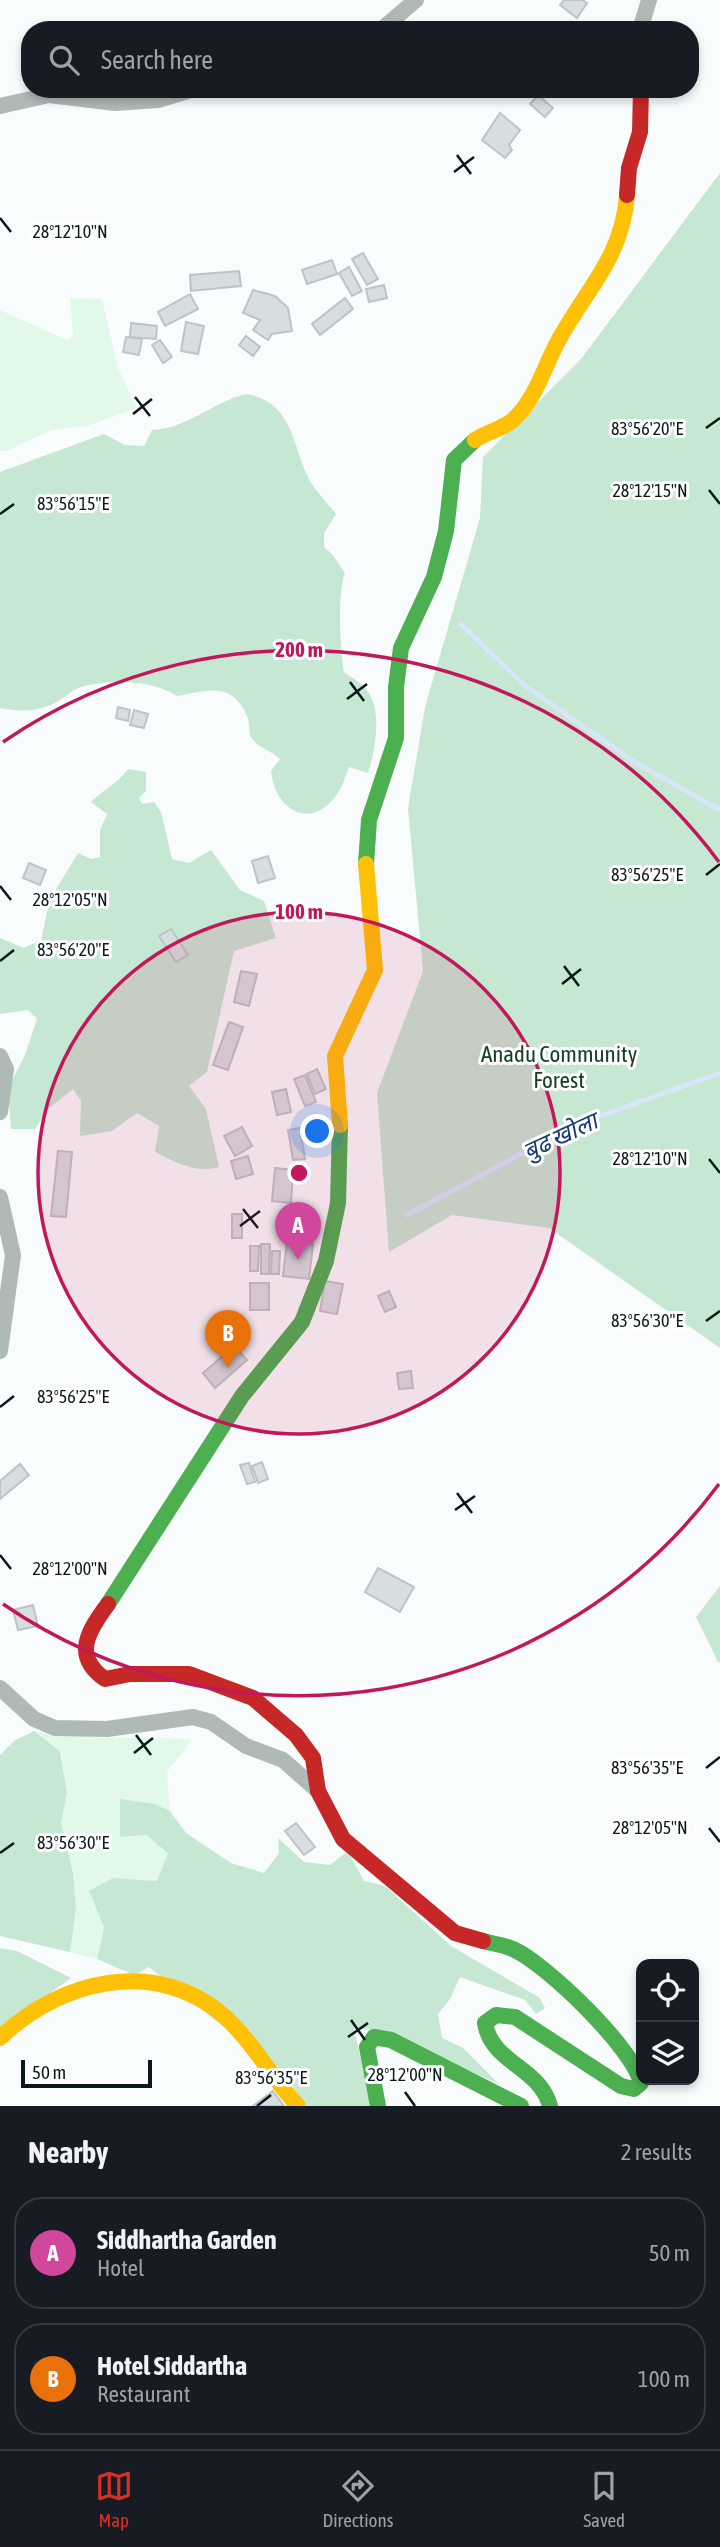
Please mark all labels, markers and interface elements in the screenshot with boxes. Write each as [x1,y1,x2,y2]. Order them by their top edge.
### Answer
search box [21,21,699,98]
icon: search [45,41,83,79]
text: Search here [101,45,213,75]
text: 28°12'10"N [32,221,108,242]
text: 83°56'20"E [611,418,683,439]
text: 28°12'15"N [612,480,688,501]
text: 83°56'15"E [37,493,109,514]
text: 200 m [275,637,323,661]
text: 83°56'25"E [611,864,683,885]
text: 28°12'05"N [32,889,108,910]
text: 100 m [275,899,323,923]
text: 83°56'20"E [37,939,109,960]
park label: Anadu Community Forest [481,1041,637,1093]
water label: बुढ खोला [519,1105,607,1167]
your location [300,1114,334,1148]
text: 28°12'10"N [612,1148,688,1169]
centre of rings [287,1161,311,1185]
pin: A [275,1202,321,1260]
pin: B [205,1310,251,1368]
text: 83°56'30"E [611,1310,683,1331]
text: 83°56'25"E [37,1386,109,1407]
text: 28°12'00"N [32,1558,108,1579]
text: 83°56'35"E [611,1757,683,1778]
text: 28°12'05"N [612,1817,688,1838]
text: 83°56'30"E [37,1832,109,1853]
map controls [636,1959,699,2085]
button: locate [636,1959,699,2022]
button: layers [636,2022,699,2085]
scale bar [21,2057,152,2089]
text: 50 m [32,2061,66,2083]
text: 28°12'00"N [367,2064,443,2085]
text: 83°56'35"E [235,2067,307,2088]
text: Nearby [28,2135,108,2169]
text: 2 results [621,2139,692,2165]
text: Siddhartha Garden [97,2225,277,2255]
text: A [47,2240,59,2266]
text: 50 m [649,2240,690,2266]
text: Hotel [97,2255,144,2281]
text: Hotel Siddartha [97,2351,247,2381]
text: B [48,2366,58,2392]
text: 100 m [638,2366,690,2392]
text: Restaurant [97,2381,190,2407]
tab: Map [95,2467,133,2531]
tab: Directions [323,2467,393,2531]
tab: Saved [583,2467,625,2531]

